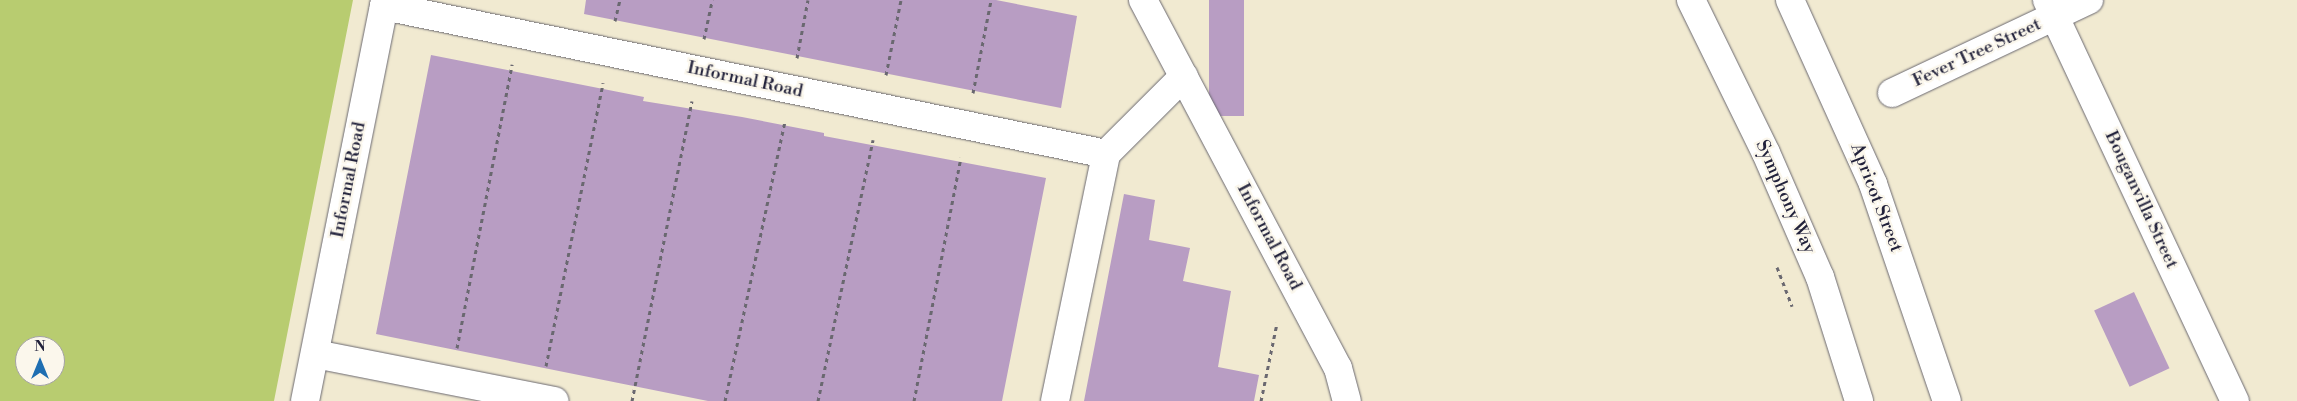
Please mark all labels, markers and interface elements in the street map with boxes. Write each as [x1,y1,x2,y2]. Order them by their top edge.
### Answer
street label: Fever Tree Street [1909,14,2045,92]
street label: Informal Road [685,57,805,103]
street label: Informal Road [327,120,371,240]
street label: Bouganvilla Street [2100,128,2182,272]
street label: Symphony Way [1750,137,1820,257]
street label: Apricot Street [1845,141,1907,255]
street label: Informal Road [1232,180,1306,294]
north arrow [15,336,65,386]
text: N [34,338,46,356]

